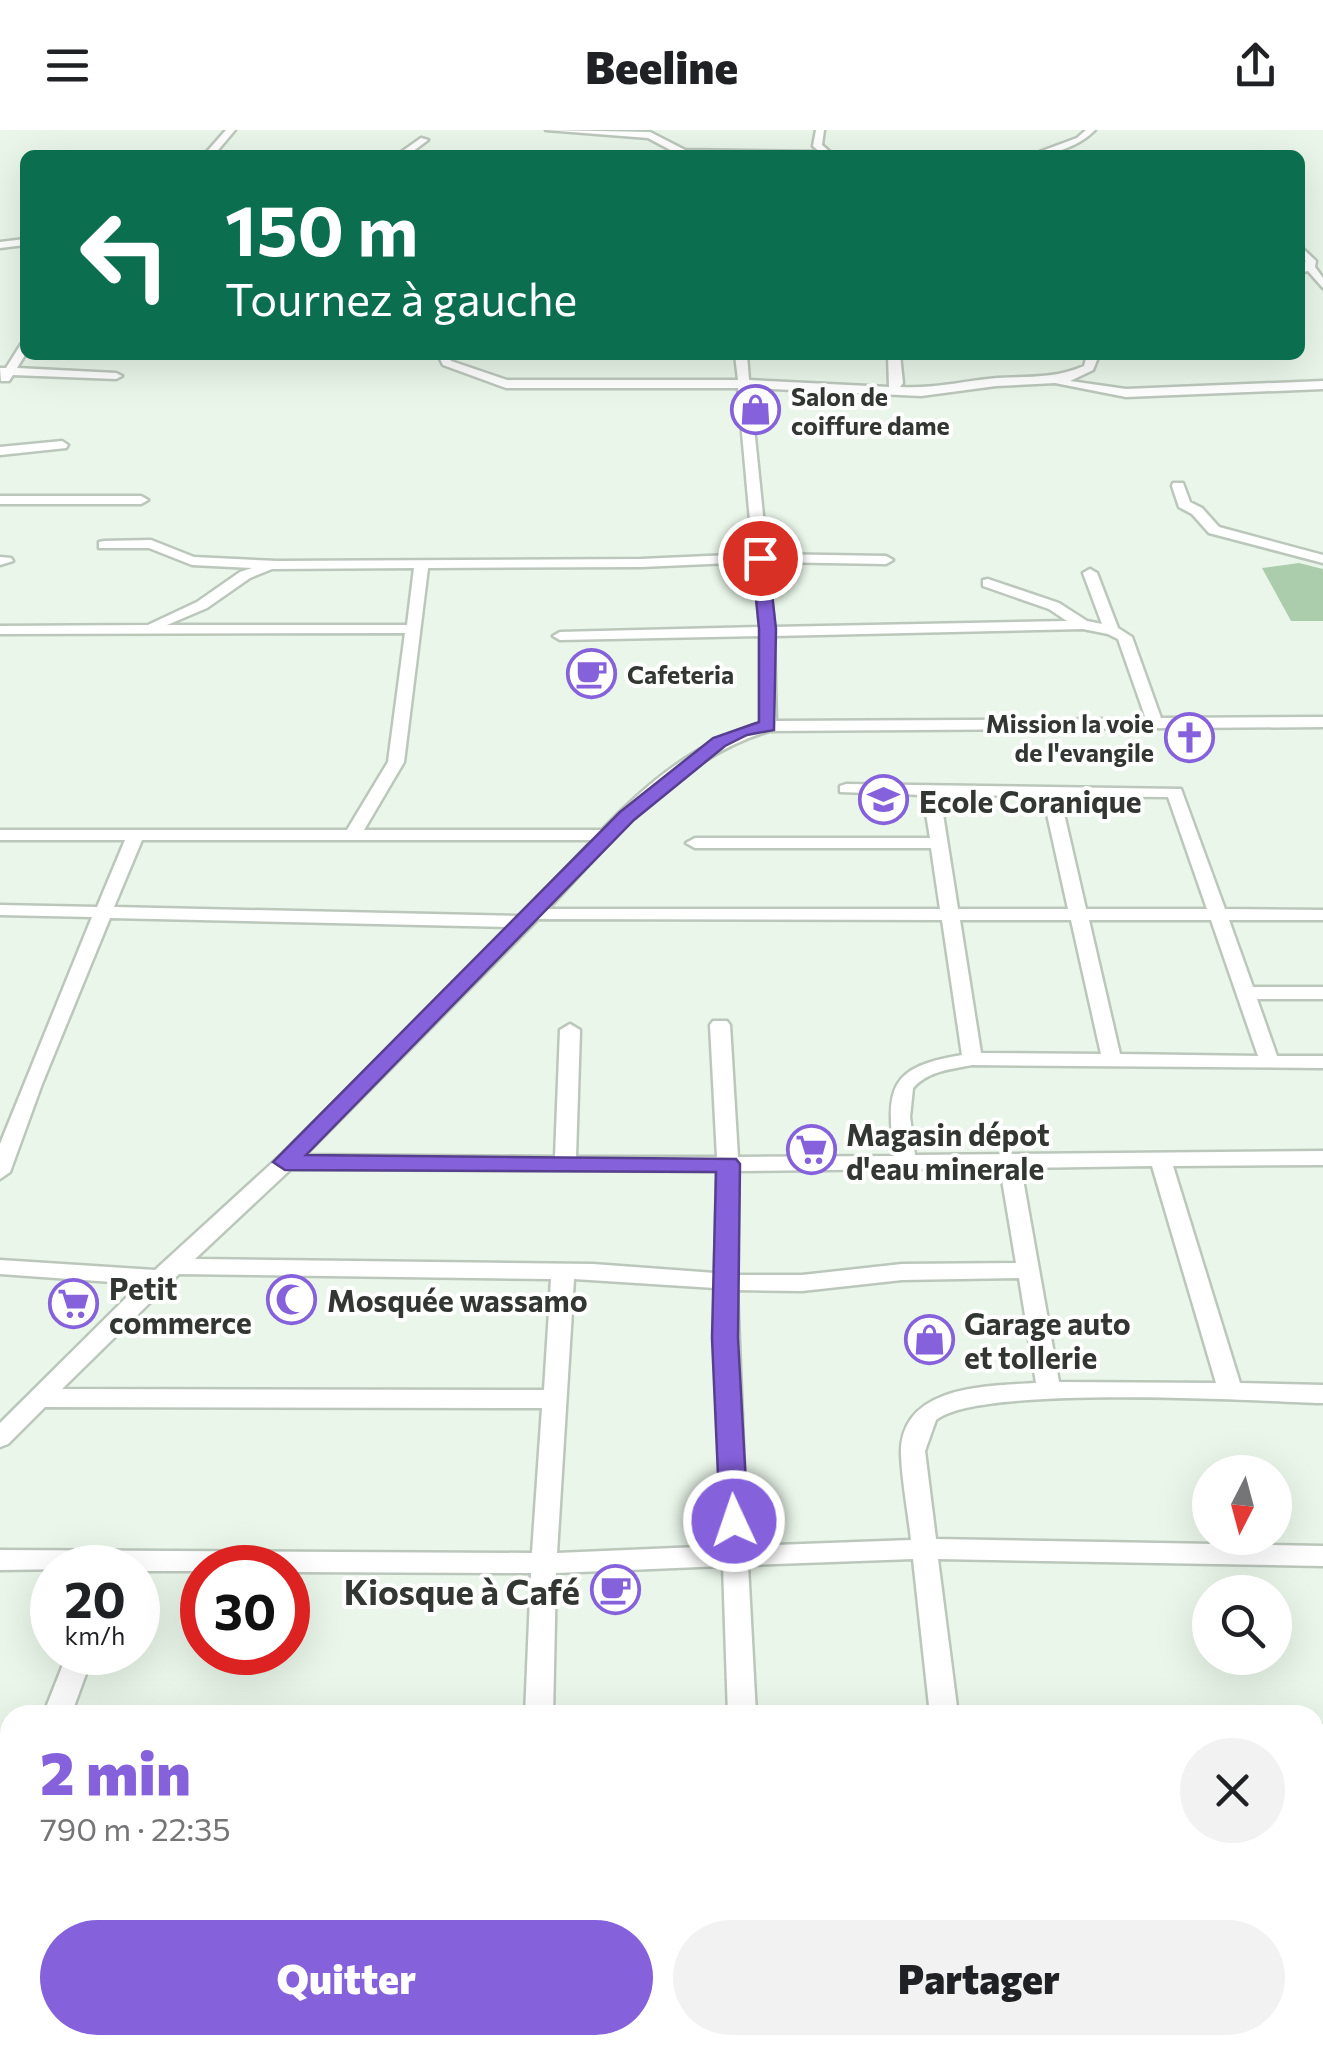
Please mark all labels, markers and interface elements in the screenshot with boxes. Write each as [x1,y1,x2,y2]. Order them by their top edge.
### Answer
icon: menu [40,38,95,93]
text: Beeline [585,38,738,93]
icon: share [1228,38,1283,93]
text: 150 m [225,185,418,270]
icon: left [60,190,190,320]
text: Tournez à gauche [225,270,577,325]
place label: Salon de coiffure dame [791,381,950,440]
shop icon: Salon de coiffure dame [730,384,782,436]
pin [718,516,803,601]
icon: arrive [733,531,788,586]
cafe icon: Cafeteria [566,648,618,700]
place label: Cafeteria [627,659,734,689]
place label: Mission la voie de l'evangile [986,708,1154,767]
church icon: Mission la voie de l'evangile [1163,711,1215,763]
school or university icon: Ecole Coranique [858,774,910,826]
place label: Ecole Coranique [919,782,1142,819]
place label: Magasin dépot d'eau minerale [846,1115,1050,1186]
supermarket icon: Magasin dépot d'eau minerale [785,1124,837,1176]
place label: Petit commerce [109,1269,252,1340]
mosque icon: Mosquée wassamo [266,1273,318,1325]
supermarket icon: Petit commerce [48,1278,100,1330]
place label: Mosquée wassamo [327,1281,588,1318]
place label: Garage auto et tollerie [964,1304,1131,1375]
shop icon: Garage auto et tollerie [903,1313,955,1365]
north arrow [1192,1455,1292,1555]
map controls [1192,1455,1292,1675]
position arrow [682,1469,786,1573]
speed limit sign: 30 [180,1545,310,1675]
cafe icon: Kiosque à Café [589,1564,641,1616]
text: 20 [64,1567,126,1628]
place label: Kiosque à Café [344,1569,580,1612]
button: search [1192,1575,1292,1675]
text: km/h [65,1620,125,1650]
text: 2 min [40,1734,191,1807]
button: close [1180,1738,1285,1843]
text: 790 m · 22:35 [40,1808,231,1848]
button: Quitter [40,1920,653,2035]
button: Partager [673,1920,1285,2035]

